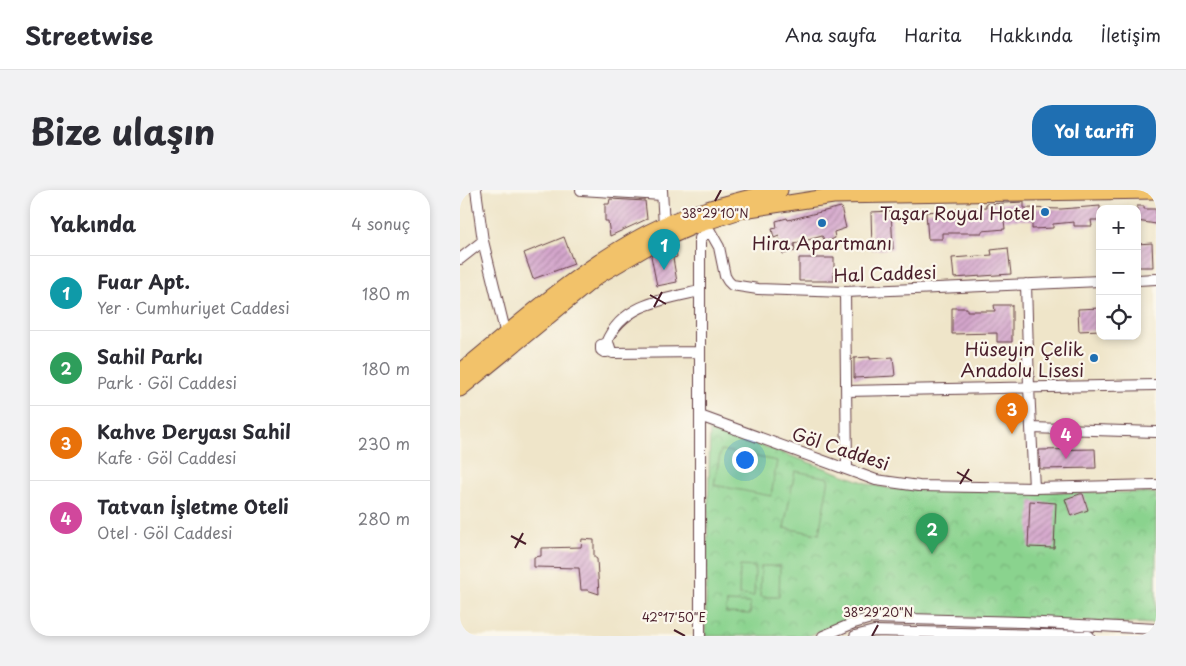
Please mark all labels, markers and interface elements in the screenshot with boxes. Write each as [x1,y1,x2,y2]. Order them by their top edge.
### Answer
text: Streetwise [25,17,153,53]
text: Ana sayfa [785,21,876,48]
text: Harita [904,21,961,48]
text: Hakkında [989,21,1073,48]
text: İletişim [1101,21,1161,48]
text: Bize ulaşın [30,104,215,157]
button: Yol tarifi [1032,105,1156,156]
place label: Taşar Royal Hotel [880,199,1035,226]
text: 38°29'10"N [681,204,749,222]
map controls [1096,205,1141,340]
button: + [1096,205,1141,250]
marker: Taşar Royal Hotel [1039,206,1051,218]
text: Yakında [50,207,136,239]
text: 4 sonuç [351,211,410,235]
marker: Hira Apartmanı [816,217,828,229]
pin: 1 [648,229,680,270]
place label: Hira Apartmanı [752,229,892,256]
button: − [1096,250,1141,295]
street label: Hal Caddesi [833,258,937,288]
text: Fuar Apt. [97,267,190,295]
text: 1 [62,281,70,305]
text: 180 m [362,281,410,305]
text: Yer · Cumhuriyet Caddesi [97,295,290,319]
button: locate [1096,295,1141,340]
place label: Hüseyin Çelik Anadolu Lisesi [960,335,1084,383]
text: Sahil Parkı [97,342,203,370]
marker: Hüseyin Çelik Anadolu Lisesi [1088,352,1100,364]
text: 2 [60,356,72,380]
text: 180 m [362,356,410,380]
text: Park · Göl Caddesi [97,370,237,394]
pin: 3 [996,393,1028,434]
text: Kahve Deryası Sahil [97,417,291,445]
pin: 4 [1050,418,1082,459]
street label: Göl Caddesi [789,420,893,476]
text: 3 [61,431,71,455]
text: 230 m [358,431,410,455]
text: Kafe · Göl Caddesi [97,445,237,469]
your location [732,447,758,473]
text: Tatvan İşletme Oteli [97,492,289,520]
text: 4 [61,506,71,530]
text: 280 m [358,506,410,530]
pin: 2 [916,513,948,554]
text: Otel · Göl Caddesi [97,520,233,544]
text: 38°29'20"N [843,603,913,621]
text: 42°17'50"E [642,608,706,626]

